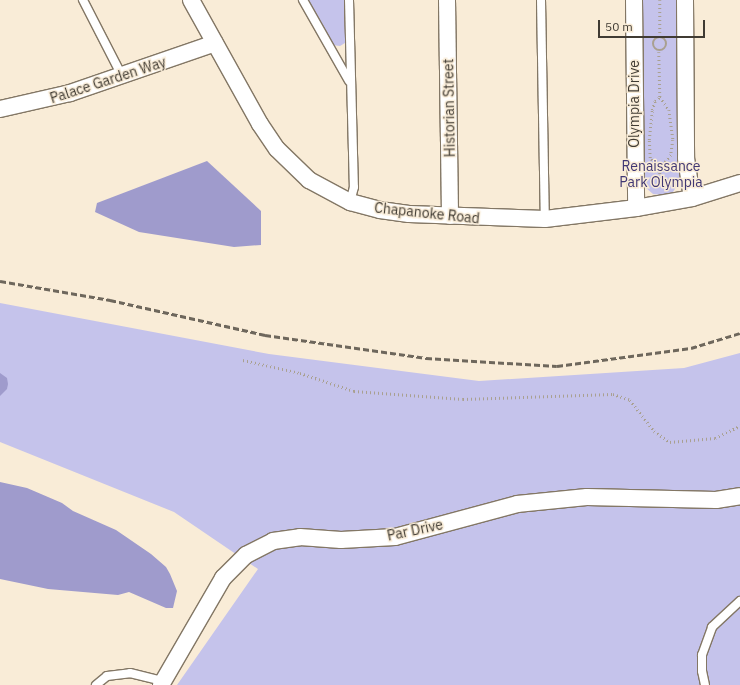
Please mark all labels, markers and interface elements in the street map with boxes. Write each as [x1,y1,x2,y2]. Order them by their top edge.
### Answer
scale bar [600,12,707,38]
text: 50 m [605,19,633,34]
street label: Palace Garden Way [48,53,168,107]
street label: Historian Street [440,59,458,157]
street label: Olympia Drive [626,60,642,148]
park label: Renaissance Park Olympia [619,158,703,190]
street label: Chapanoke Road [373,199,481,227]
street label: Par Drive [385,516,445,544]

